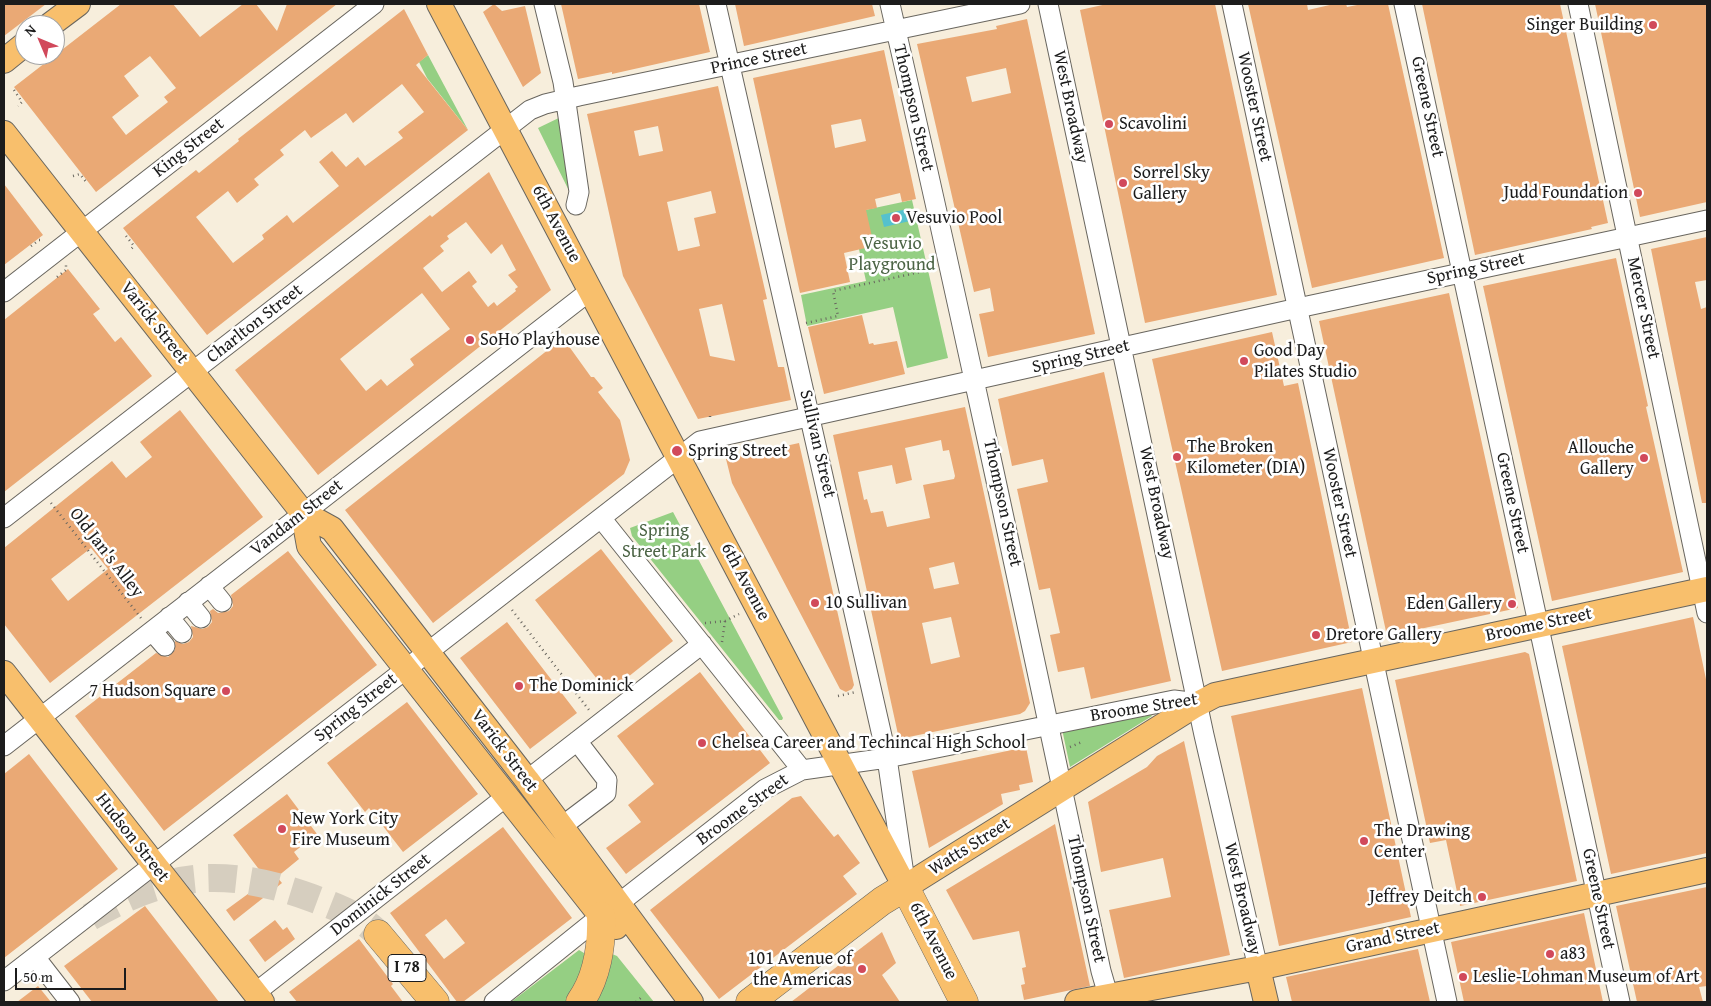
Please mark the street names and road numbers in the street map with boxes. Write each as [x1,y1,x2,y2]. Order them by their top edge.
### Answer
street label: Prince Street [709,38,809,80]
street label: Thompson Street [888,42,938,174]
street label: West Broadway [1047,48,1093,166]
street label: Wooster Street [1232,50,1276,164]
street label: Greene Street [1406,55,1448,159]
street label: King Street [149,114,229,182]
street label: 6th Avenue [527,182,585,266]
street label: Spring Street [1425,248,1527,290]
street label: Mercer Street [1622,255,1664,361]
street label: Varick Street [115,278,193,368]
street label: Charlton Street [203,280,307,368]
street label: Spring Street [1030,335,1132,379]
street label: Sullivan Street [794,388,840,500]
street label: Thompson Street [978,437,1026,569]
street label: West Broadway [1133,444,1179,562]
street label: Wooster Street [1317,446,1361,560]
street label: Greene Street [1491,451,1533,555]
street label: Vandam Street [246,475,348,561]
street label: Old Jan's Alley [64,504,148,602]
street label: 6th Avenue [716,540,774,624]
street label: Broome Street [1484,603,1594,647]
street label: Spring Street [310,669,402,747]
street label: Broome Street [1089,689,1199,727]
street label: Varick Street [466,705,542,797]
street label: Broome Street [693,769,793,851]
street label: Hudson Street [90,789,174,887]
street label: Watts Street [925,813,1015,881]
street label: Thompson Street [1062,833,1110,965]
street label: West Broadway [1219,840,1265,958]
street label: Greene Street [1577,847,1619,951]
street label: Dominick Street [327,849,435,941]
street label: 6th Avenue [904,898,962,984]
street label: Grand Street [1344,918,1442,958]
road number: I 78 [388,954,426,981]

